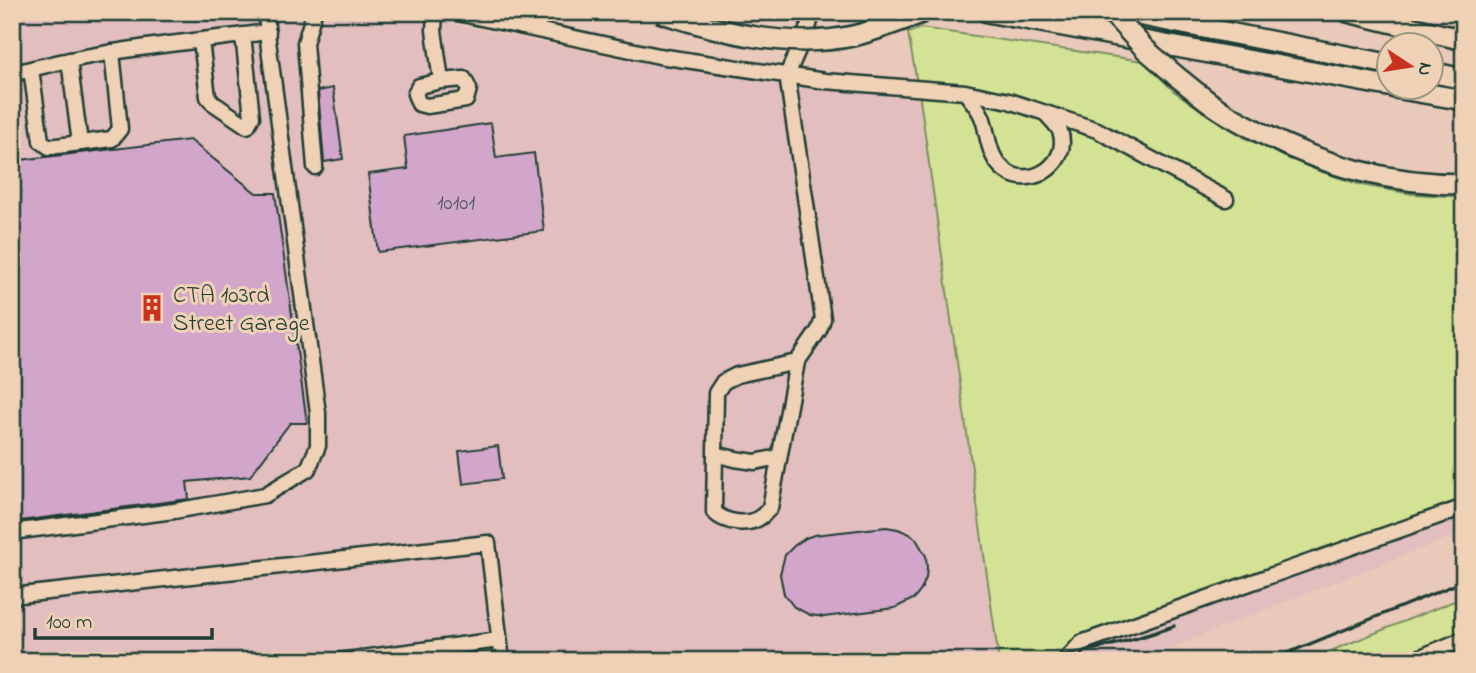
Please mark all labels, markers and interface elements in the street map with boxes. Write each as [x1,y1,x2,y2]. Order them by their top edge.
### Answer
north arrow [1374,32,1444,102]
text: N [1410,60,1439,78]
house number: 10101 [437,189,475,219]
place label: CTA 103rd Street Garage [173,279,310,342]
building icon: CTA 103rd Street Garage [137,293,167,323]
scale bar [35,596,212,640]
text: 100 m [46,608,92,638]

